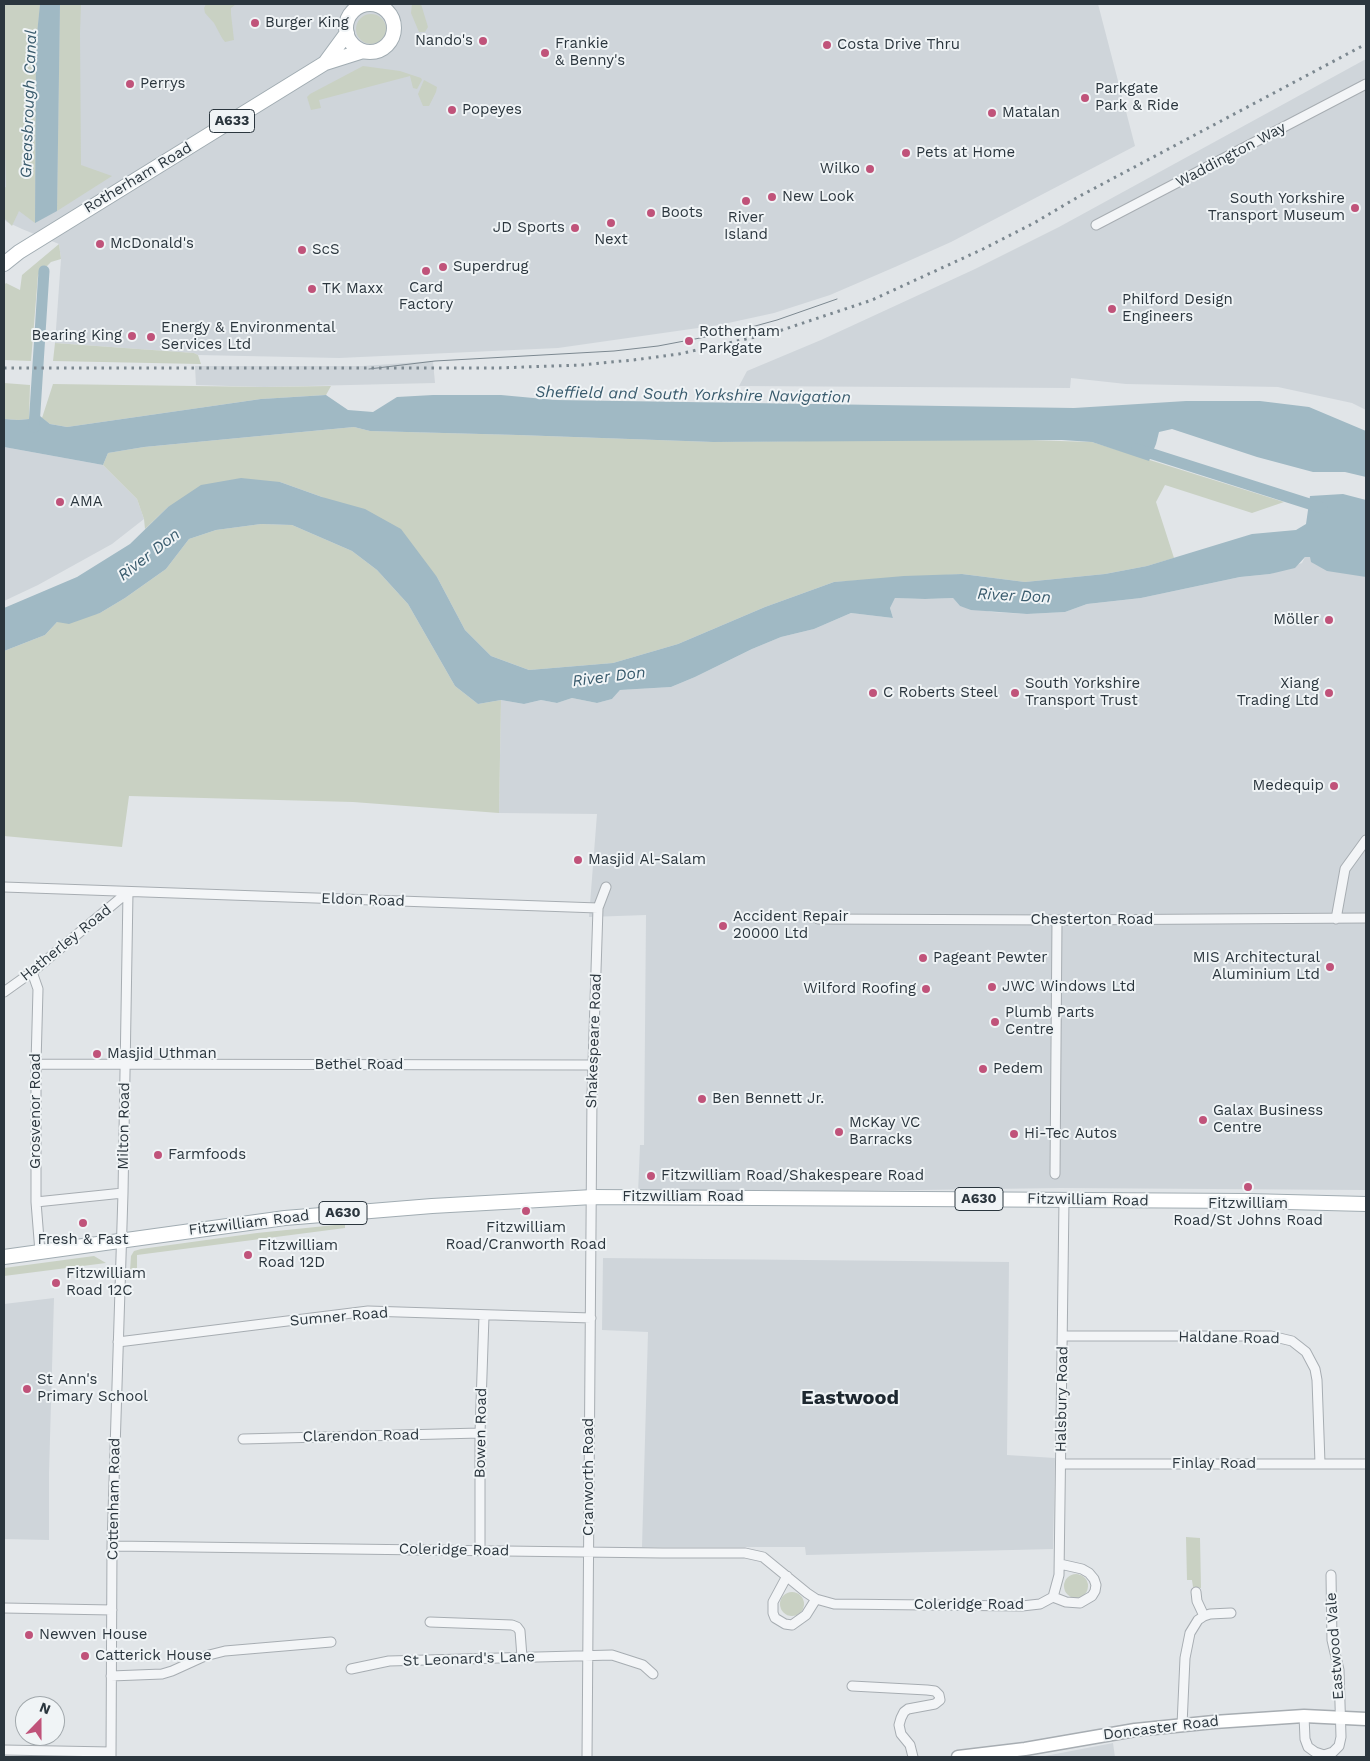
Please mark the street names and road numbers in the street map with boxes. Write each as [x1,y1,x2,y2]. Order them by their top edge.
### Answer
road number: A633 [210,110,254,132]
street label: Waddington Way [1173,118,1289,192]
street label: Rotherham Road [81,139,195,217]
street label: Eldon Road [321,890,405,910]
street label: Hatherley Road [17,901,115,985]
street label: Chesterton Road [1030,911,1154,929]
street label: Shakespeare Road [583,973,605,1109]
street label: Grosvenor Road [27,1053,45,1169]
street label: Bethel Road [315,1056,403,1074]
street label: Milton Road [114,1082,134,1170]
street label: Fitzwilliam Road [622,1188,744,1206]
road number: A630 [955,1188,1003,1210]
street label: Fitzwilliam Road [1027,1190,1149,1210]
road number: A630 [319,1202,367,1224]
street label: Fitzwilliam Road [188,1207,310,1239]
street label: Sumner Road [289,1304,389,1330]
street label: Haldane Road [1178,1328,1280,1348]
street label: Halsbury Road [1052,1346,1072,1452]
street label: Bowen Road [471,1388,491,1478]
street label: Cranworth Road [580,1418,598,1536]
street label: Clarendon Road [303,1426,419,1446]
street label: Cottenham Road [104,1438,124,1560]
street label: Finlay Road [1172,1455,1256,1473]
street label: Coleridge Road [399,1540,509,1560]
street label: Eastwood Vale [1322,1592,1348,1700]
street label: Coleridge Road [914,1596,1024,1614]
street label: St Leonard's Lane [403,1648,535,1670]
street label: Doncaster Road [1102,1712,1220,1744]

